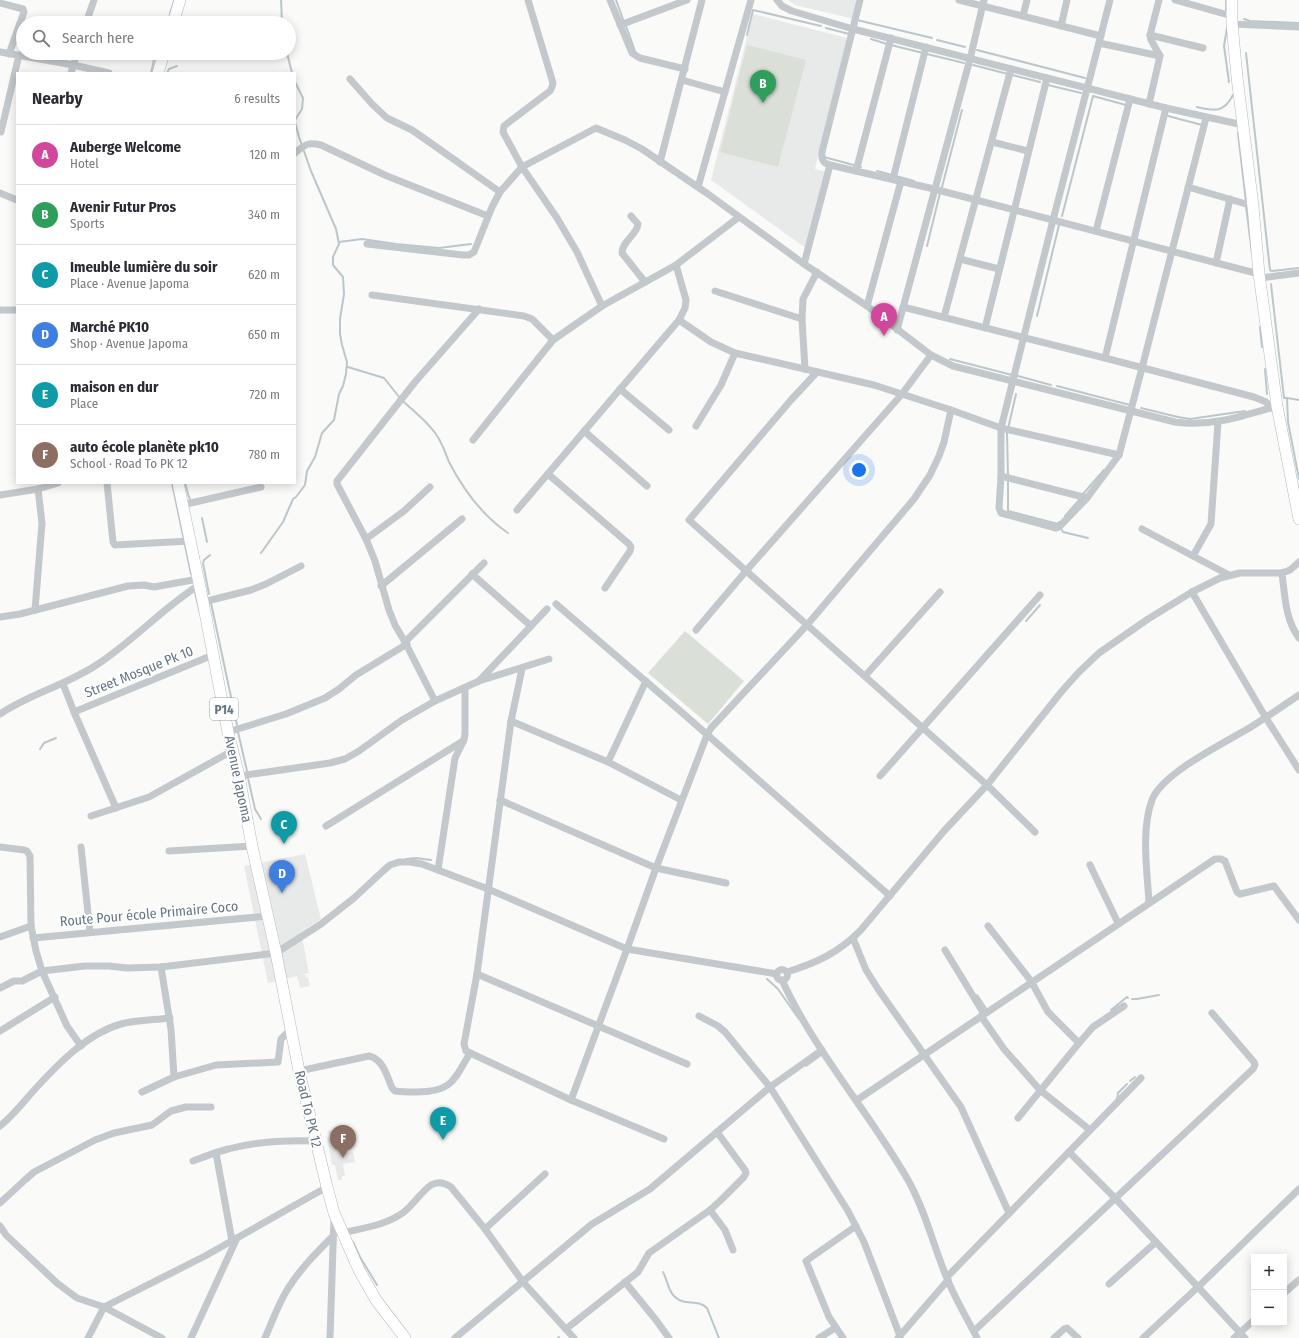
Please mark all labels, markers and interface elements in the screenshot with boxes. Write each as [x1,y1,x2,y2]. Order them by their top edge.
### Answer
search box [16,16,296,60]
icon: search [30,27,52,49]
text: Search here [62,29,134,47]
pin: B [750,70,776,103]
text: Nearby [32,88,83,109]
text: 6 results [234,91,280,106]
text: Auberge Welcome [70,138,181,156]
text: A [41,147,49,162]
text: 120 m [249,147,280,162]
text: Hotel [70,156,99,171]
text: Avenir Futur Pros [70,198,176,216]
text: B [41,207,49,222]
text: 340 m [248,207,280,222]
text: Sports [70,216,105,231]
text: Imeuble lumière du soir [70,258,217,276]
text: C [42,267,48,282]
text: 620 m [248,267,280,282]
text: Place · Avenue Japoma [70,276,189,291]
pin: A [871,303,897,336]
text: Marché PK10 [70,318,149,336]
text: D [41,327,49,342]
text: 650 m [248,327,280,342]
text: Shop · Avenue Japoma [70,336,188,351]
text: maison en dur [70,378,158,396]
text: E [42,387,48,402]
text: 720 m [249,387,280,402]
text: Place [70,396,98,411]
text: auto école planète pk10 [70,438,219,456]
text: F [42,447,48,462]
text: 780 m [249,447,280,462]
text: School · Road To PK 12 [70,456,188,471]
your location [849,460,869,480]
street label: Street Mosque Pk 10 [82,642,196,702]
road number: P14 [210,698,238,720]
street label: Avenue Japoma [220,734,256,824]
pin: C [271,811,297,844]
pin: D [269,860,295,893]
street label: Route Pour école Primaire Coco [59,898,239,930]
street label: Road To PK 12 [291,1069,325,1149]
pin: E [430,1107,456,1140]
pin: F [330,1125,356,1158]
map controls [1251,1254,1287,1326]
button: + [1251,1254,1287,1290]
button: − [1251,1290,1287,1326]

